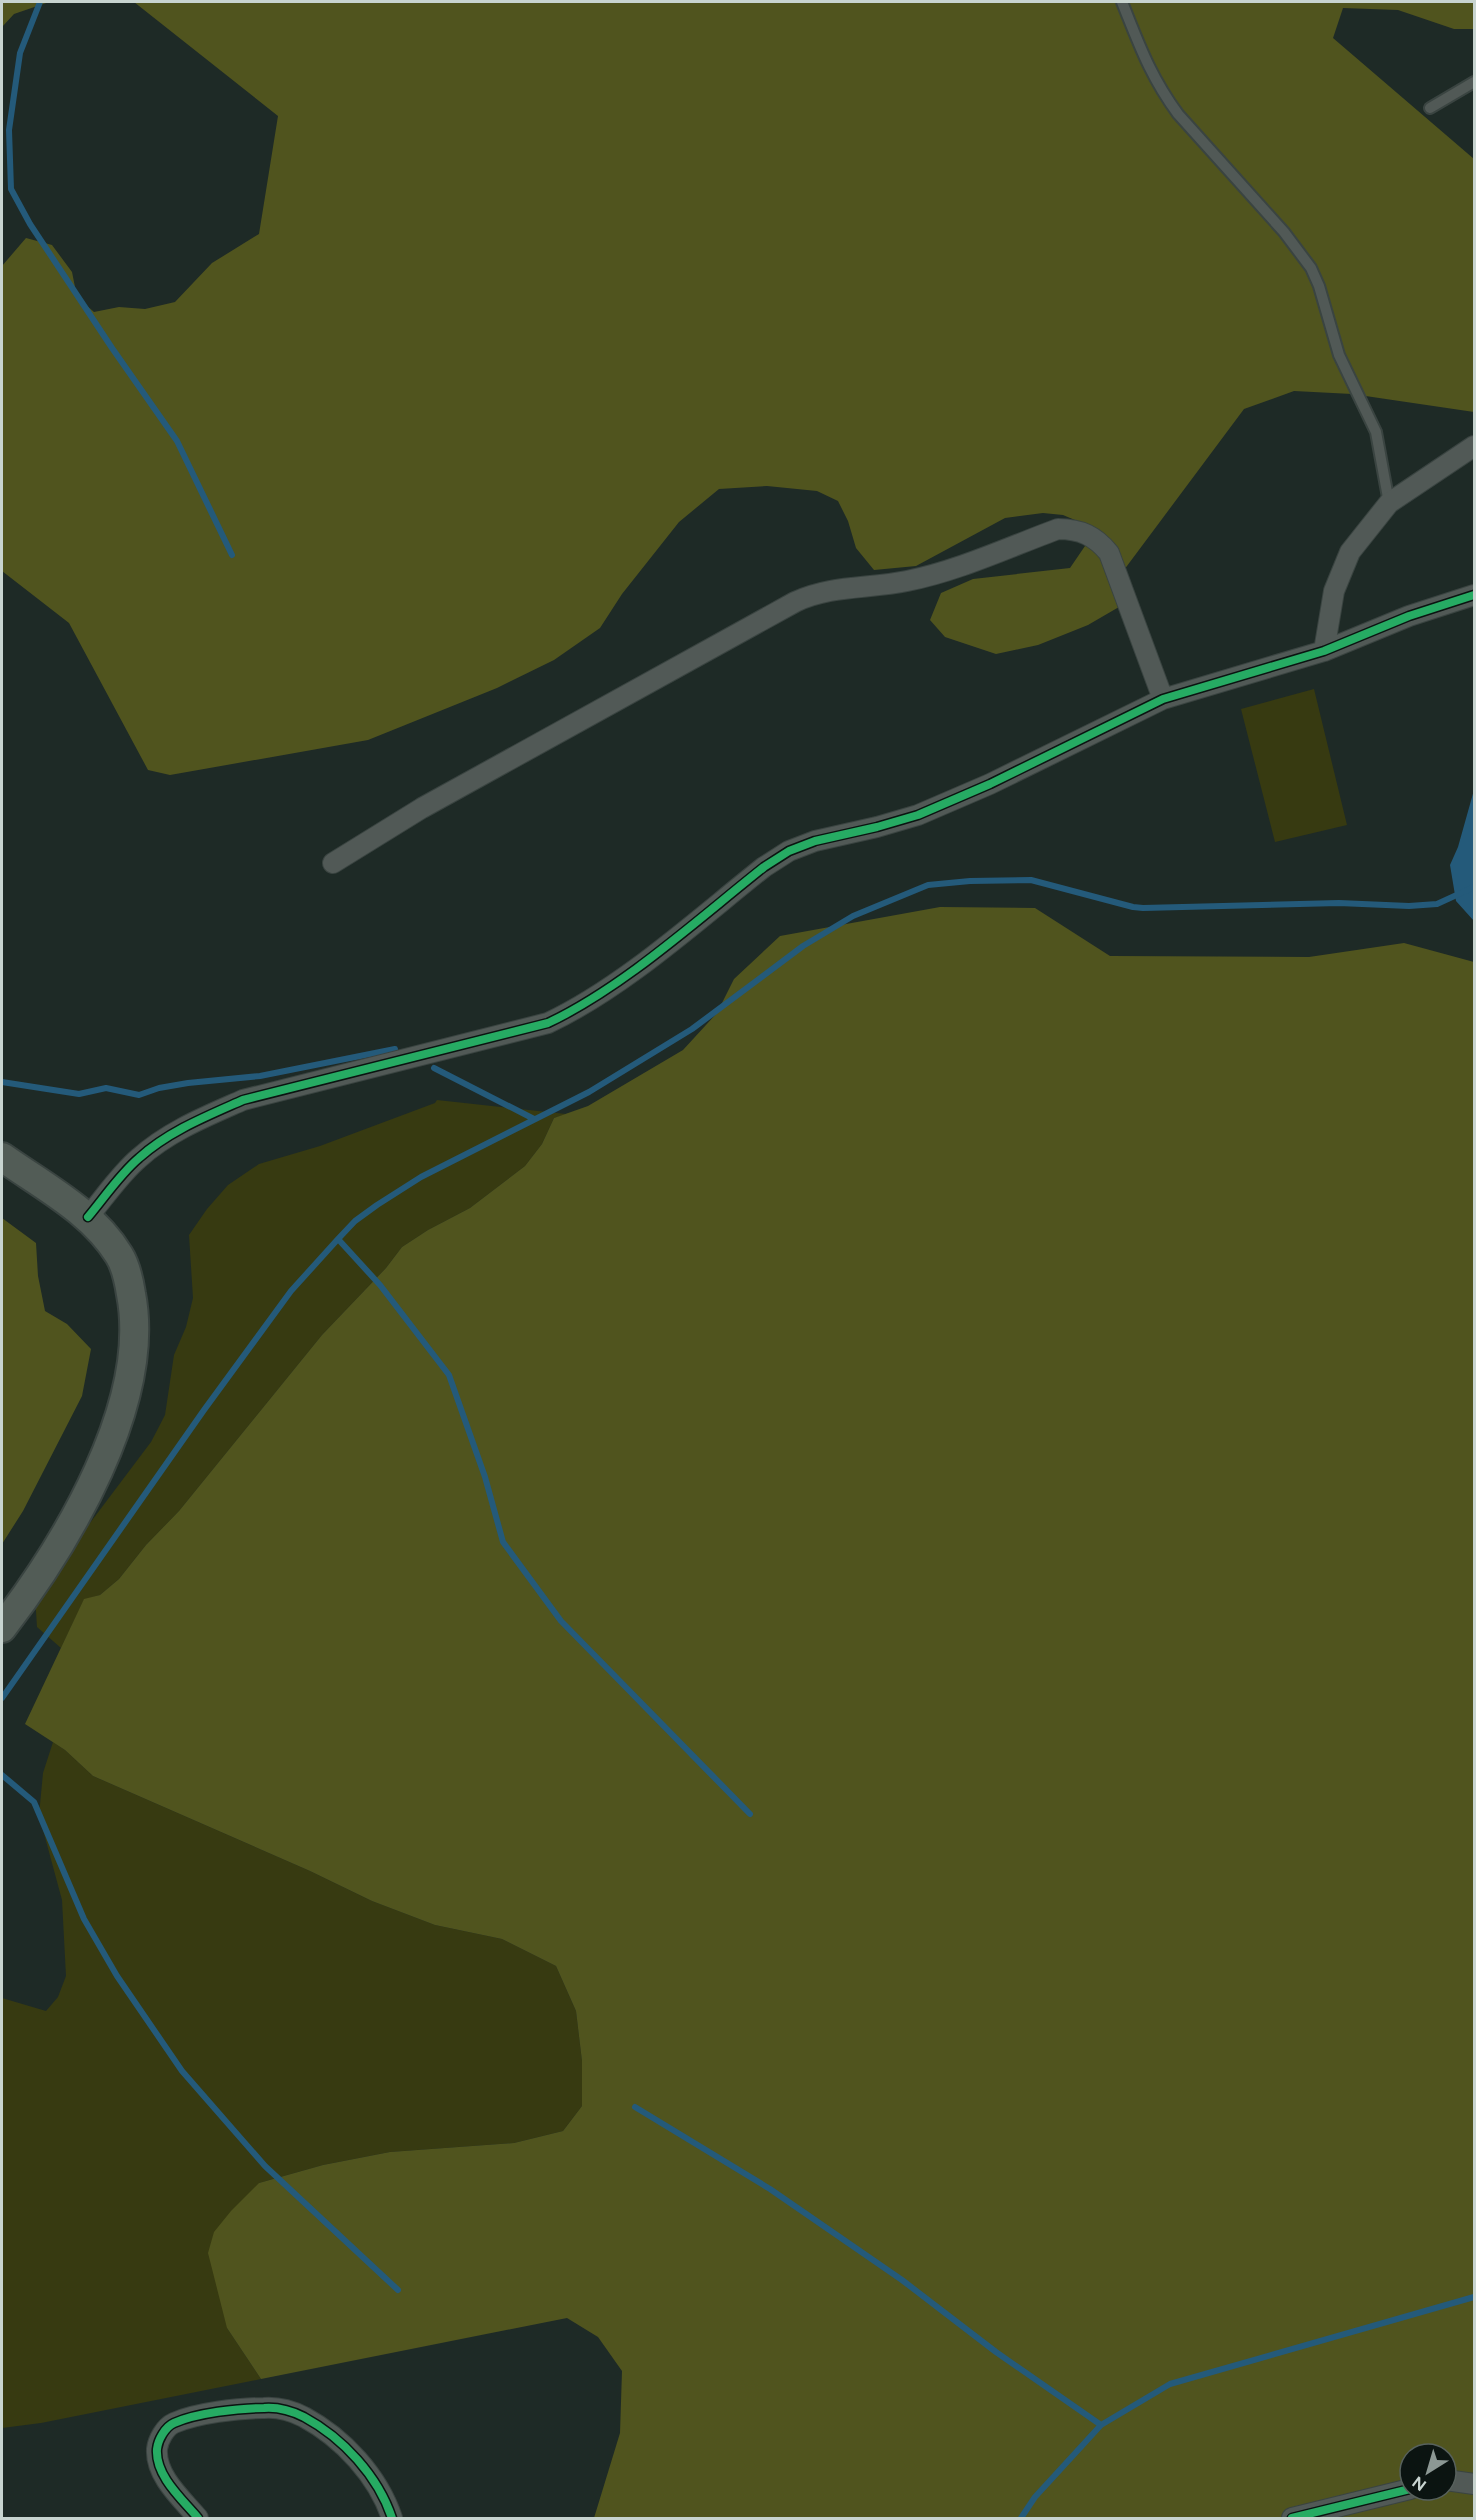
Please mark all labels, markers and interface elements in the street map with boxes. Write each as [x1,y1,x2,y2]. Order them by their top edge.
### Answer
north arrow [1398,2442,1458,2502]
text: N [1409,2472,1430,2495]

